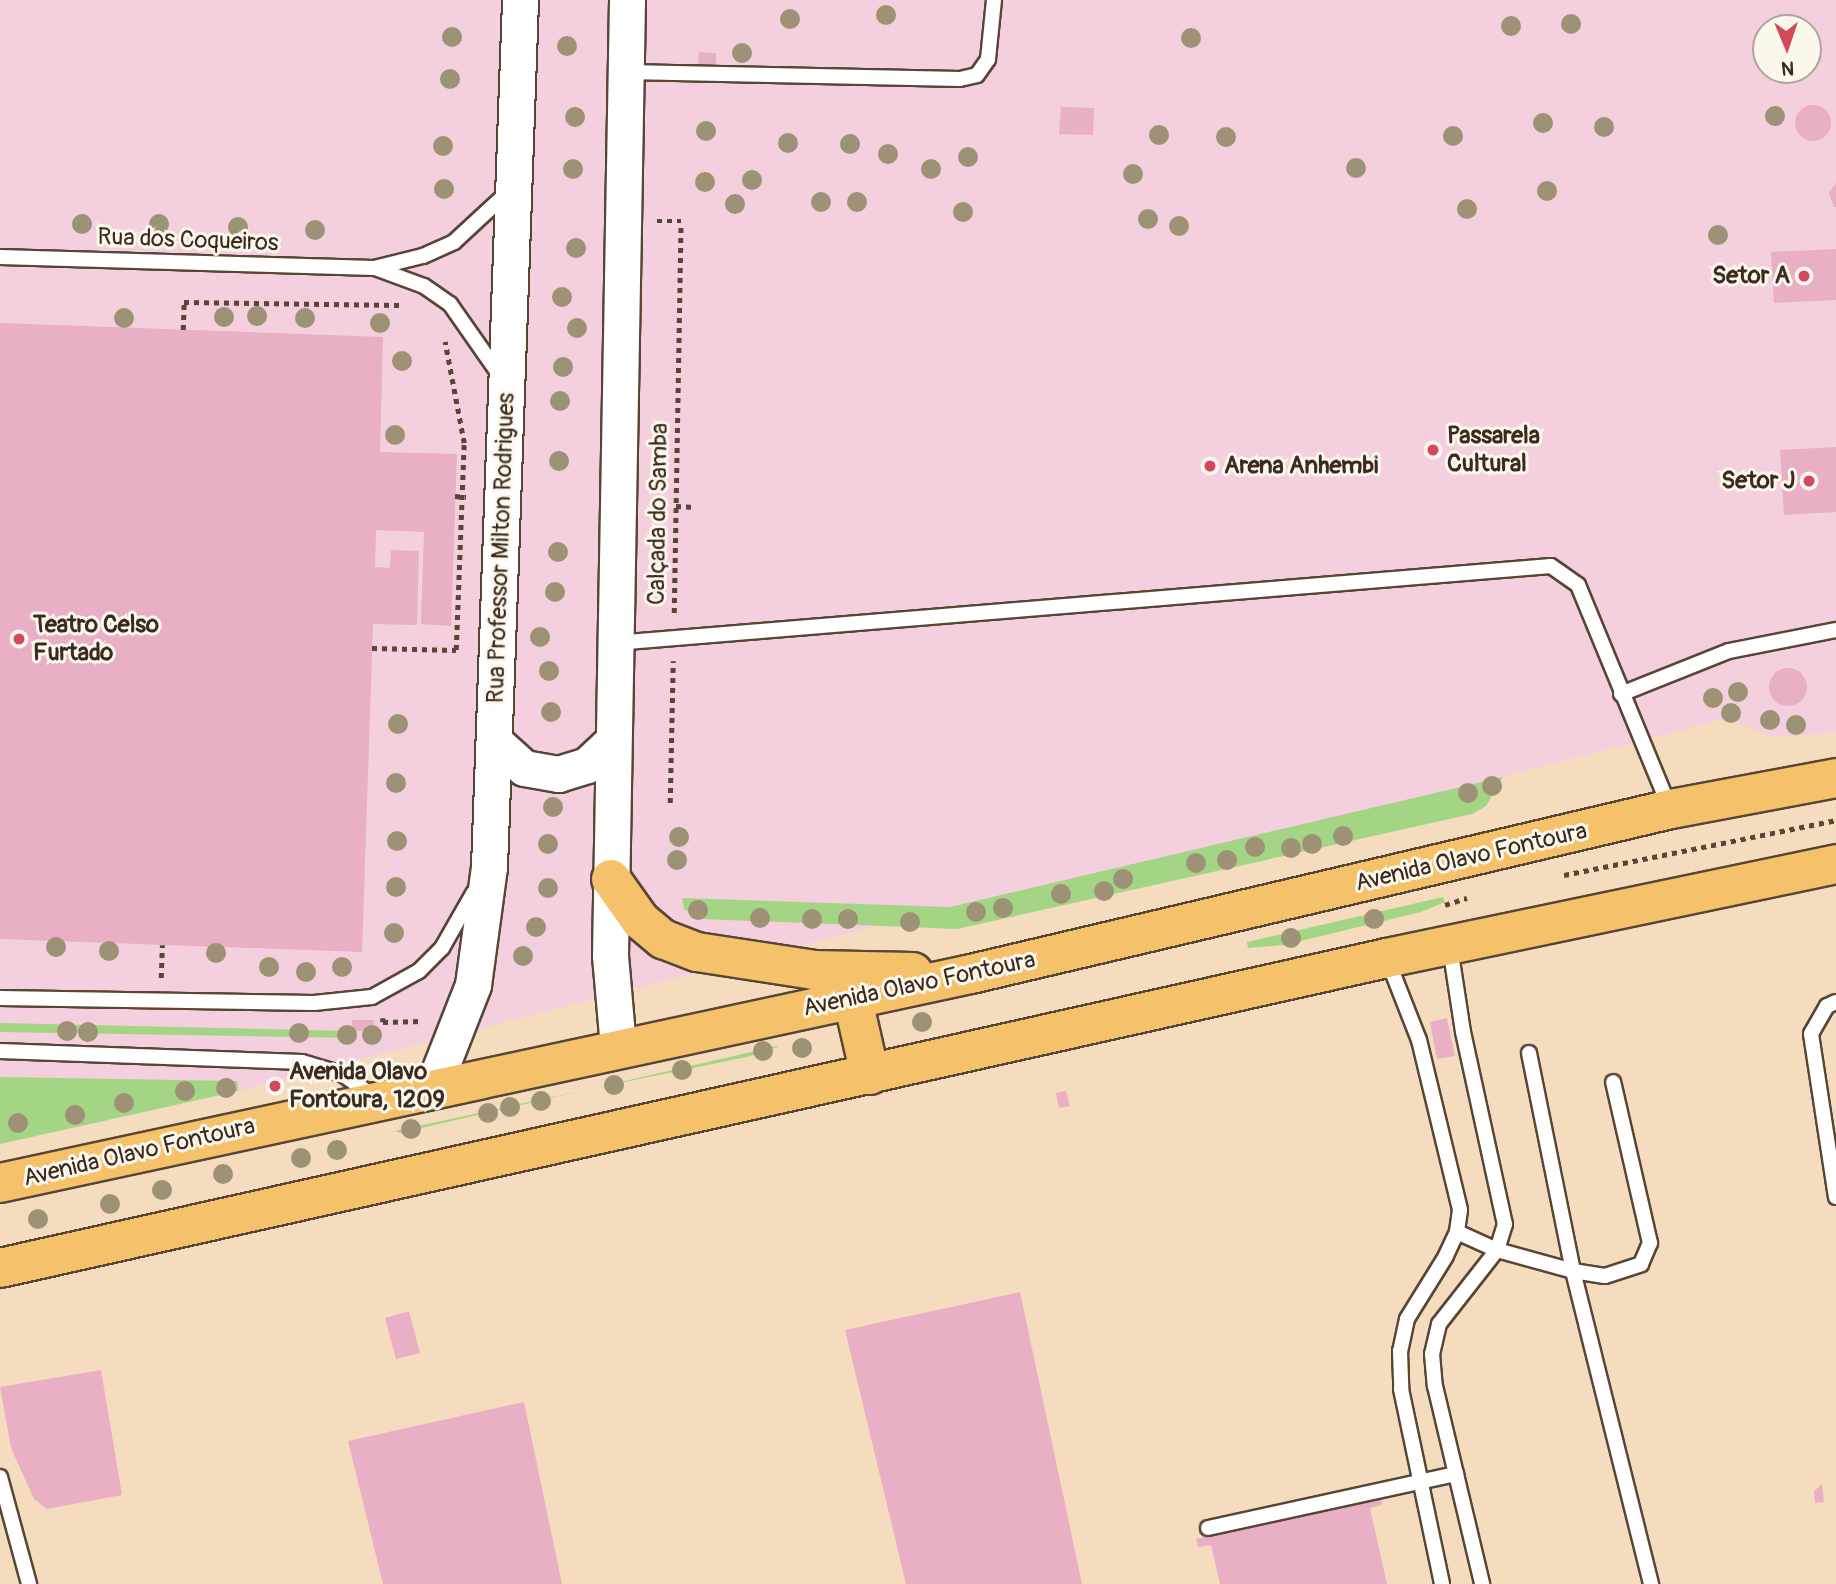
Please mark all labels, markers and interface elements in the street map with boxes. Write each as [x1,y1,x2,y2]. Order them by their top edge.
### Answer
north arrow [1752,14,1822,84]
text: N [1781,56,1795,80]
street label: Rua dos Coqueiros [97,222,279,258]
place label: Setor A [1712,262,1790,290]
marker: Setor A [1796,268,1812,284]
street label: Rua Professor Milton Rodrigues [481,392,521,704]
place label: Passarela Cultural [1447,422,1540,478]
street label: Calçada do Samba [642,423,674,605]
marker: Passarela Cultural [1425,442,1441,458]
place label: Arena Anhembi [1224,452,1378,480]
marker: Arena Anhembi [1202,458,1218,474]
place label: Setor J [1721,467,1795,495]
marker: Setor J [1801,473,1817,489]
place label: Teatro Celso Furtado [33,611,159,667]
marker: Teatro Celso Furtado [11,631,27,647]
street label: Avenida Olavo Fontoura [1352,816,1590,898]
street label: Avenida Olavo Fontoura [800,945,1038,1023]
place label: Avenida Olavo Fontoura, 1209 [289,1058,445,1114]
marker: Avenida Olavo Fontoura, 1209 [267,1078,283,1094]
street label: Avenida Olavo Fontoura [20,1111,258,1193]

